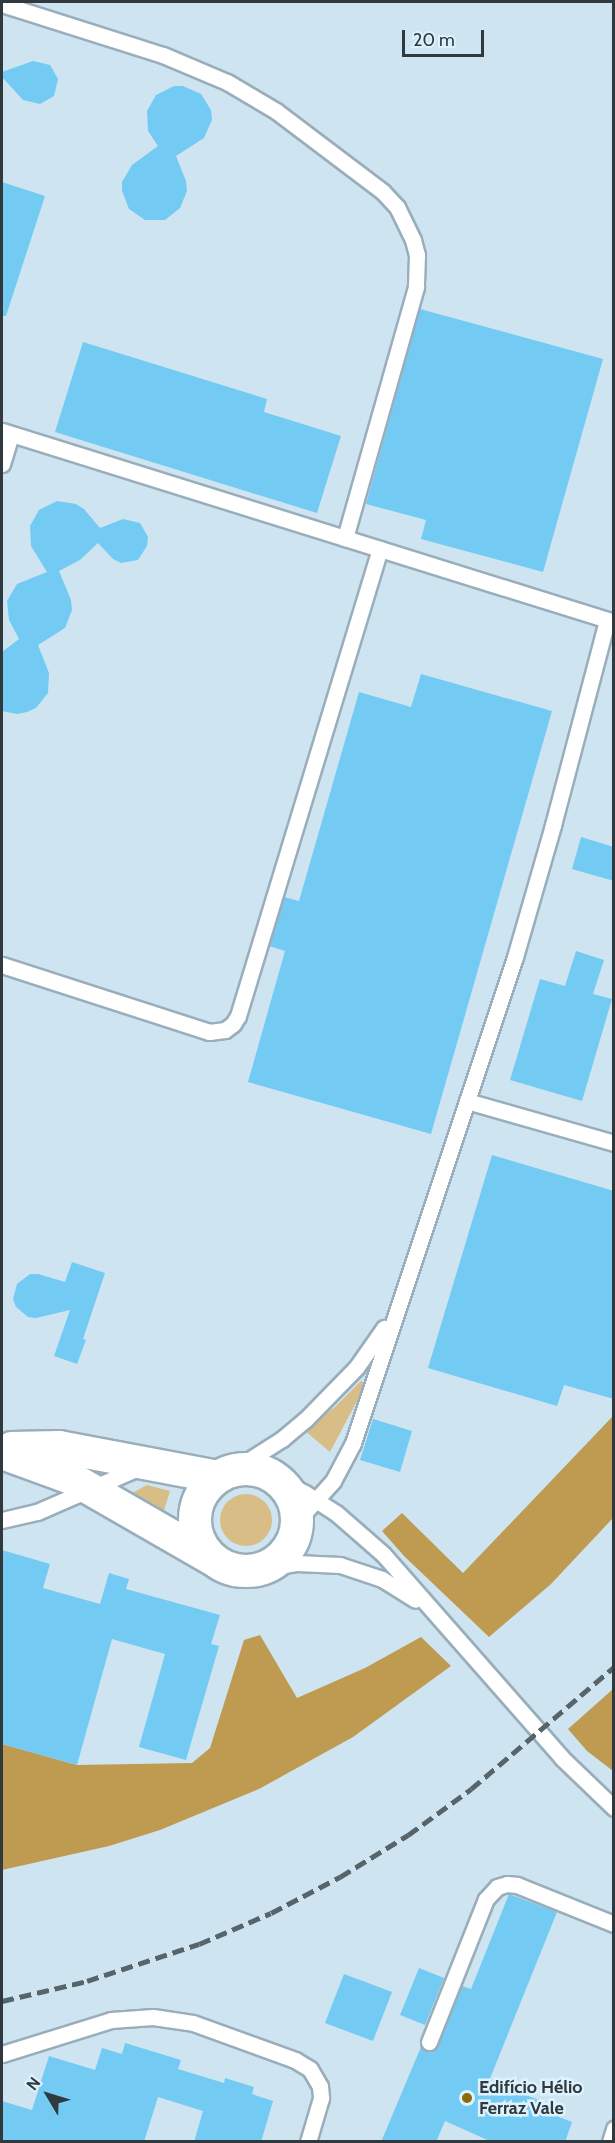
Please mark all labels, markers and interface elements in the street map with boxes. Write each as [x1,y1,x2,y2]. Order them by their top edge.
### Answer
scale bar [405,18,488,56]
text: 20 m [413,29,455,51]
north arrow [18,2065,78,2125]
text: N [22,2073,44,2094]
place label: Edifício Hélio Ferraz Vale [479,2077,583,2120]
marker: Edifício Hélio Ferraz Vale [460,2091,474,2105]

